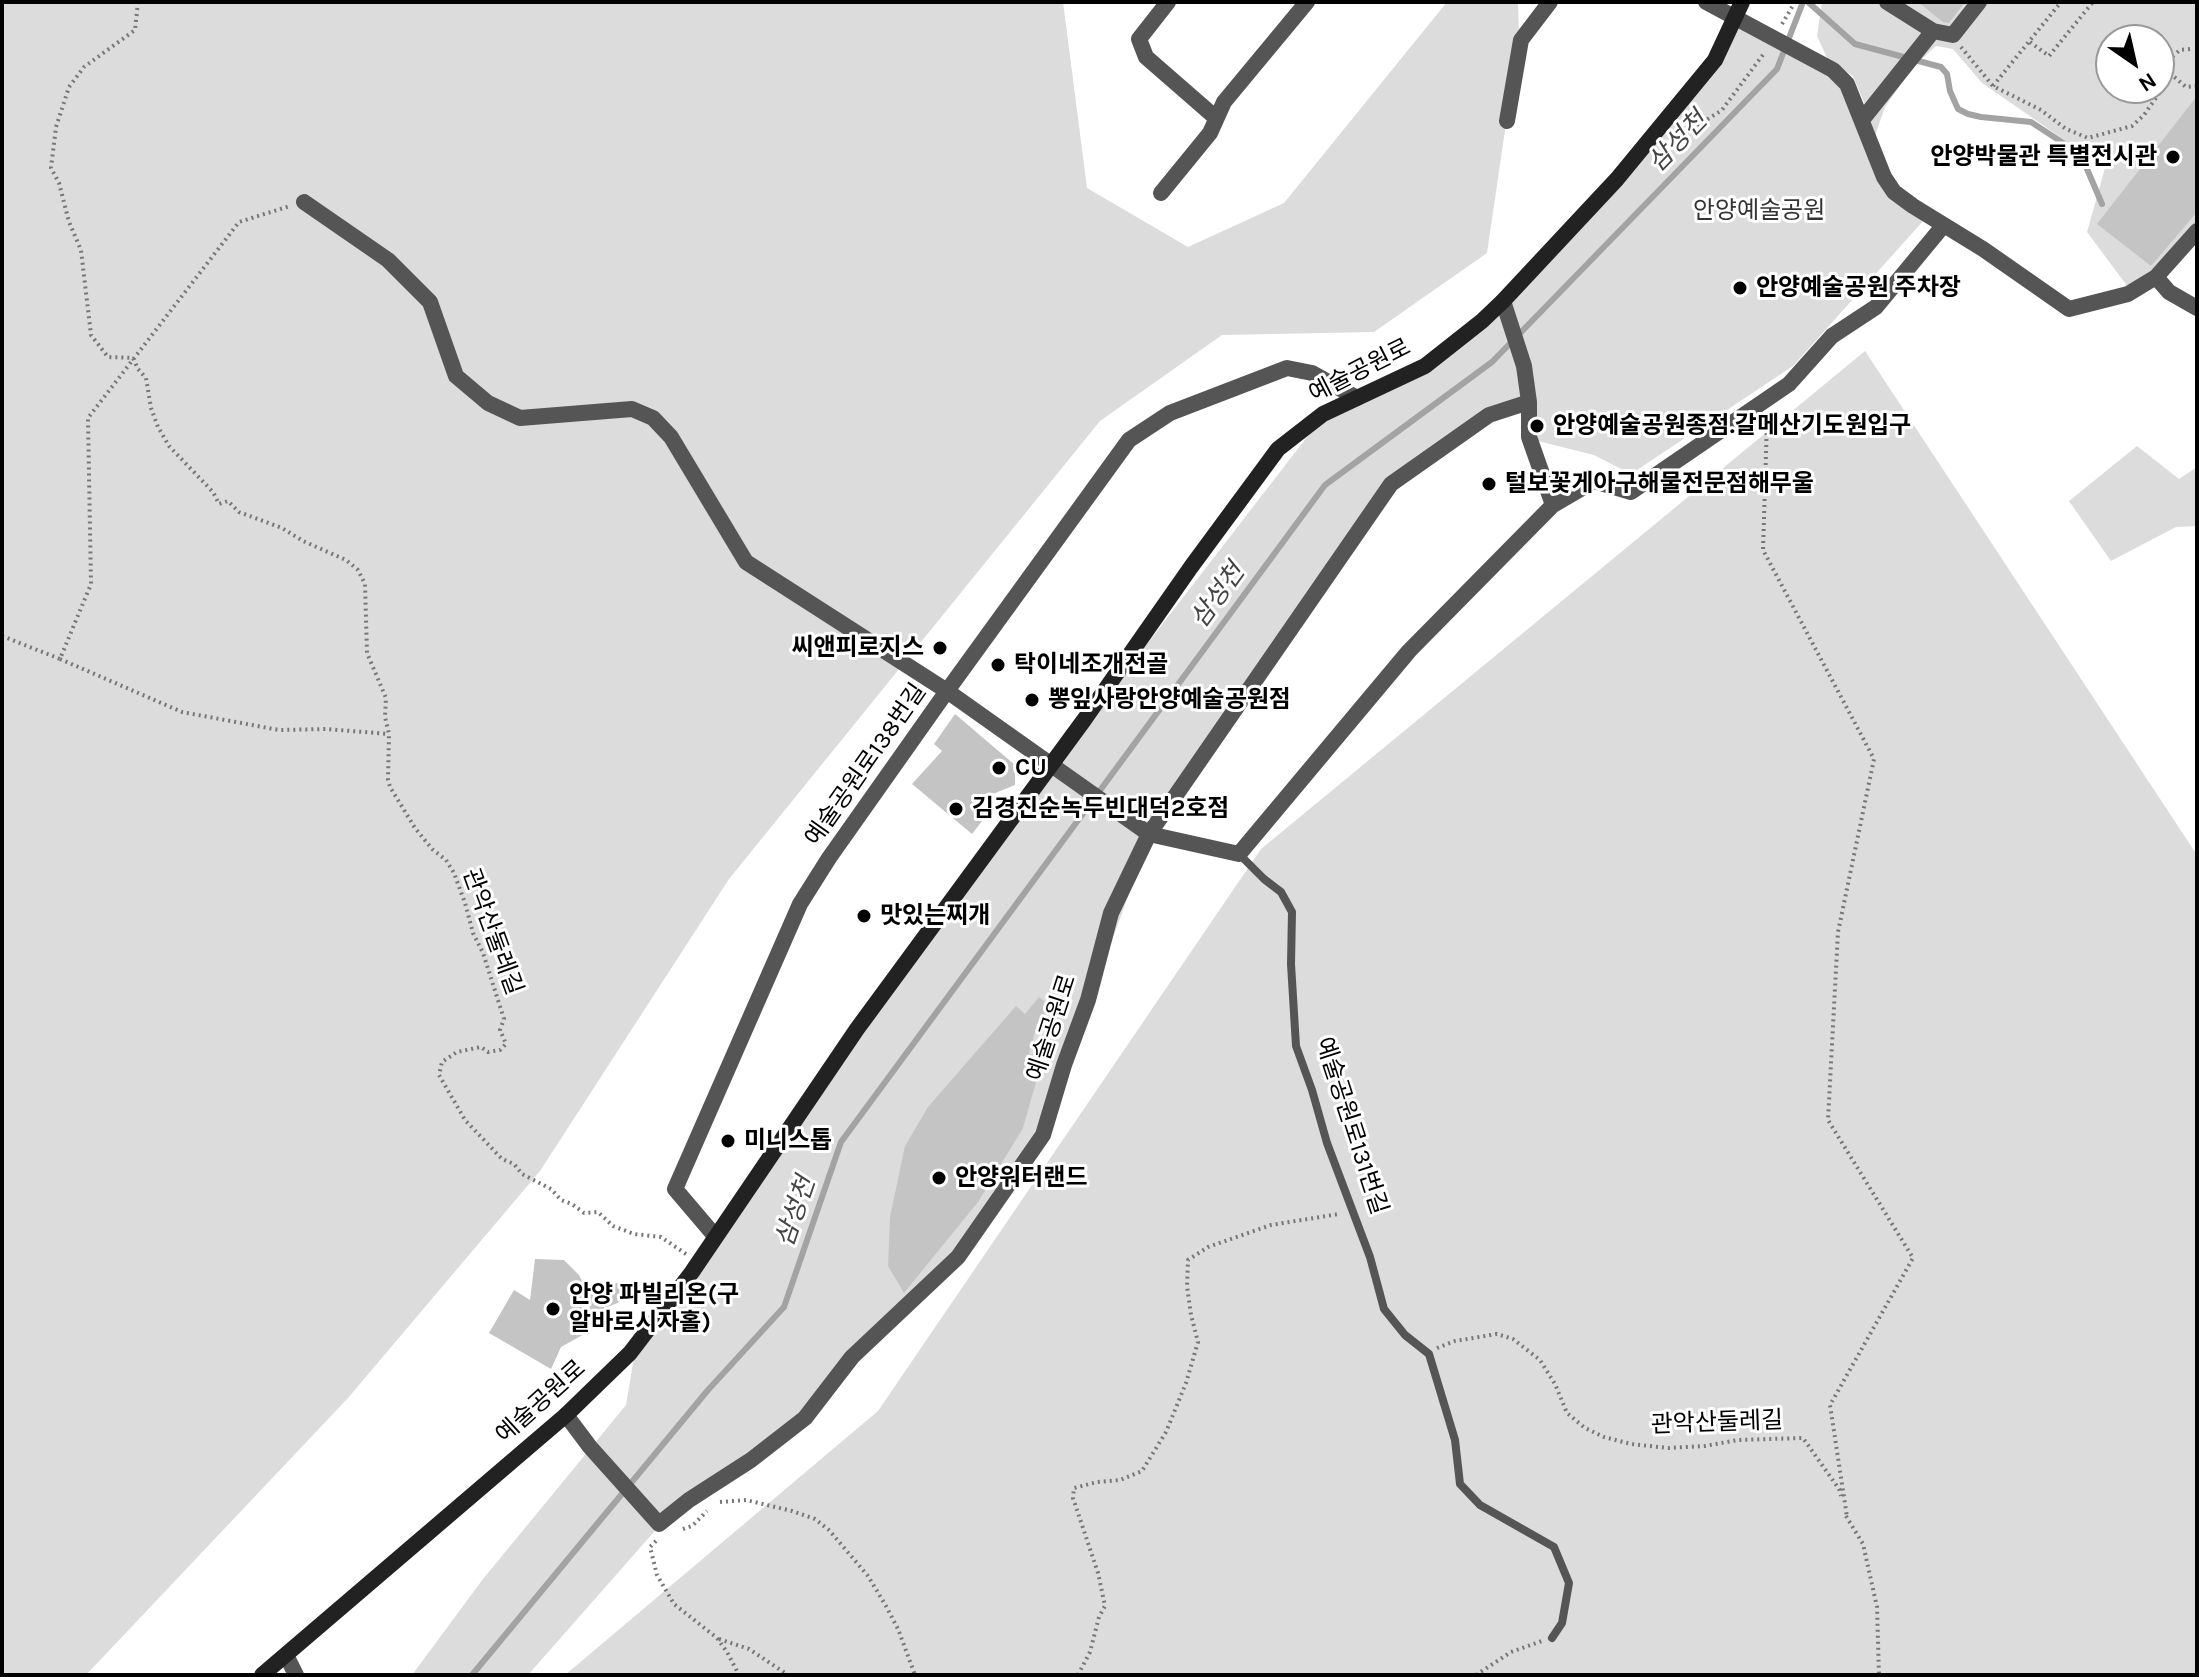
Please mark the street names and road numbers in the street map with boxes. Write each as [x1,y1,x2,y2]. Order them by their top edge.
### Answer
street label: 예술공원로 [1304,333,1416,409]
street label: 예술공원로138번길 [799,678,933,852]
street label: 관악산둘레길 [456,865,528,999]
street label: 예술공원로 [1021,971,1083,1085]
street label: 예술공원로131번길 [1309,1034,1393,1218]
street label: 예술공원로 [490,1354,592,1450]
street label: 관악산둘레길 [1650,1406,1784,1440]

